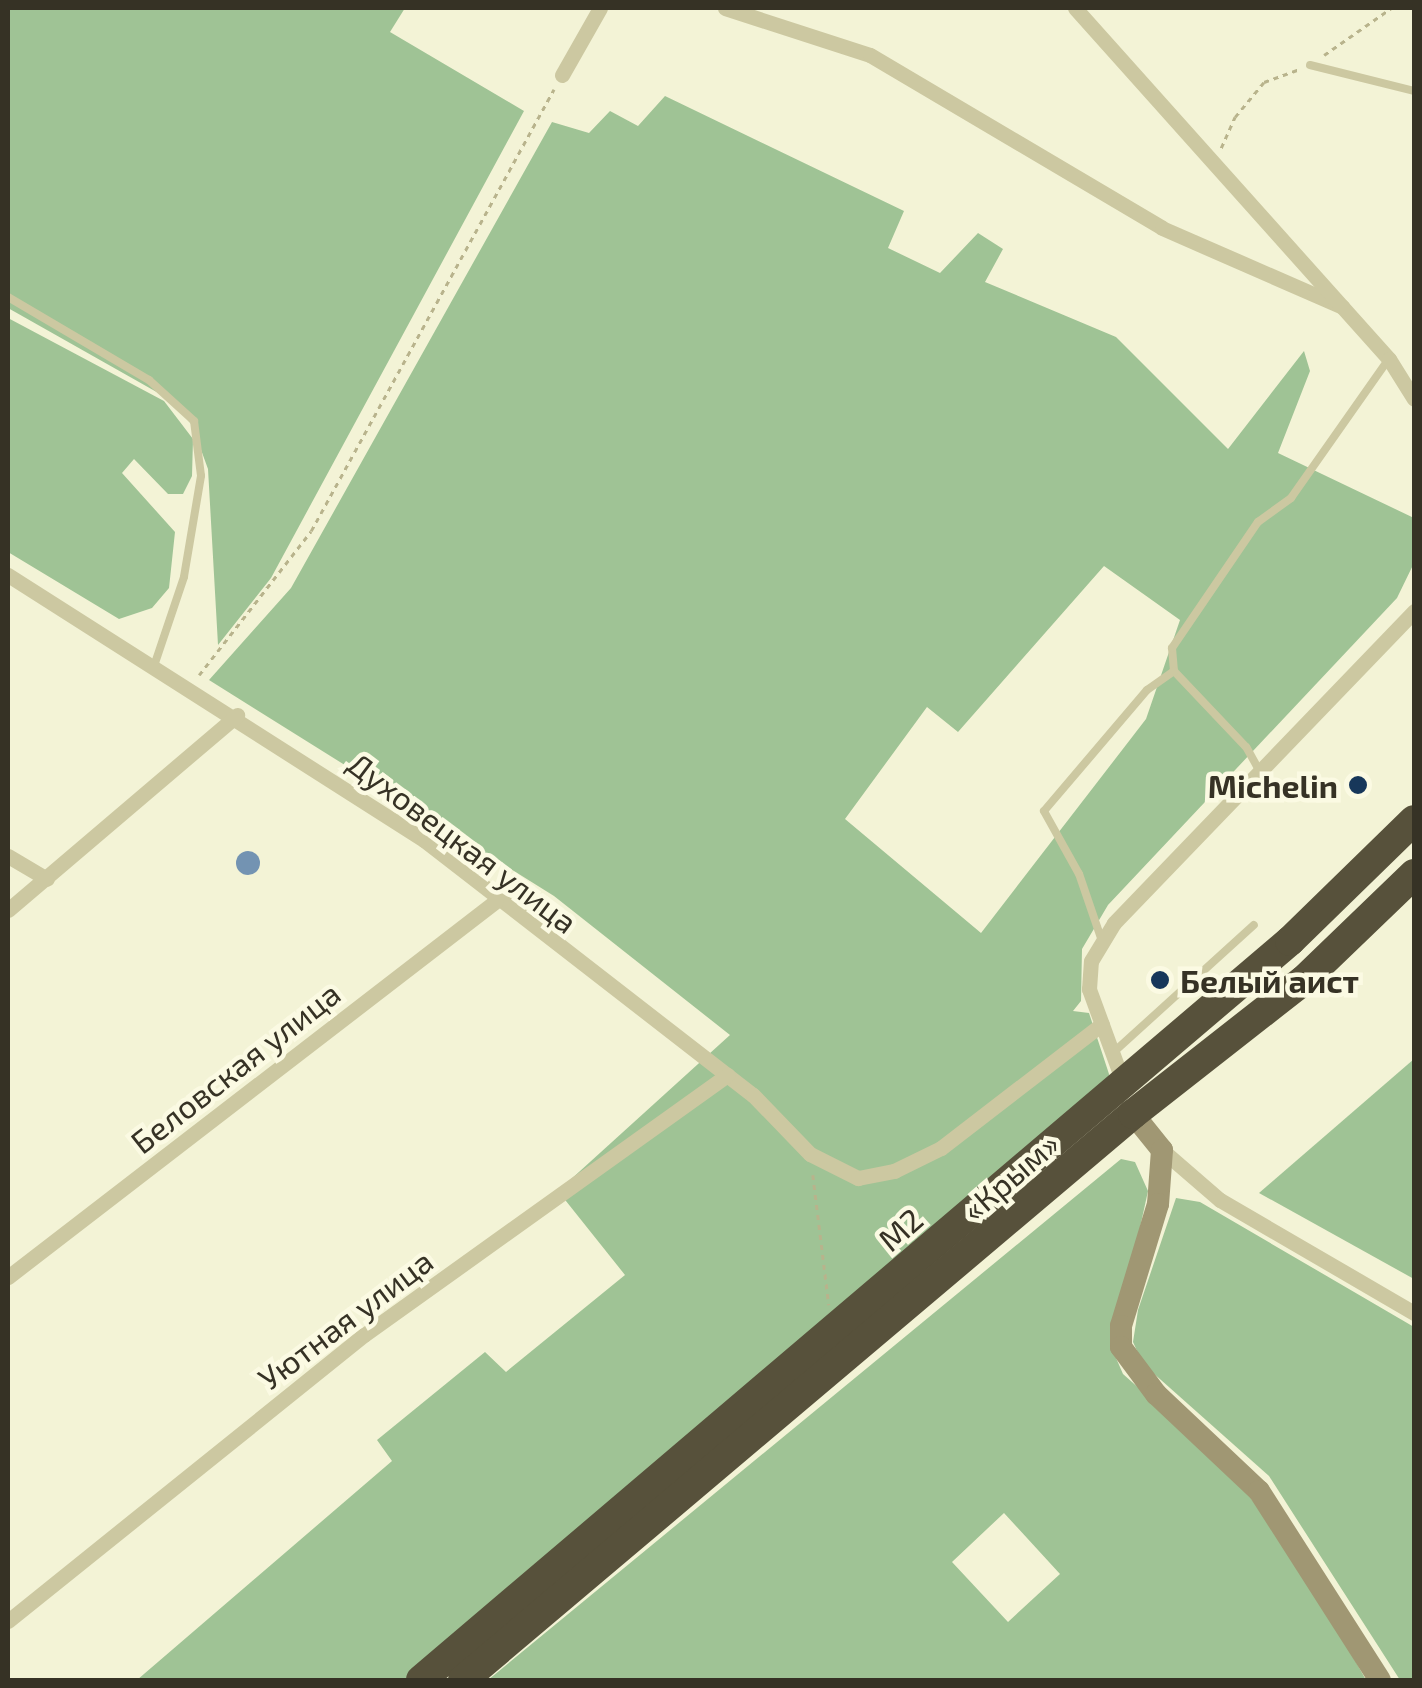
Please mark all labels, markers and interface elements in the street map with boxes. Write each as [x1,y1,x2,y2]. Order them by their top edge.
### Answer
street label: Духовецкая улица [341,743,585,941]
place label: Michelin [1208,766,1338,804]
marker: Michelin [1347,774,1369,796]
place label: Белый аист [1180,961,1359,999]
marker: Белый аист [1149,969,1171,991]
street label: Беловская улица [123,973,347,1161]
street label: «Крым» [954,1123,1066,1229]
street label: М2 [870,1199,930,1259]
street label: Уютная улица [250,1241,440,1397]

